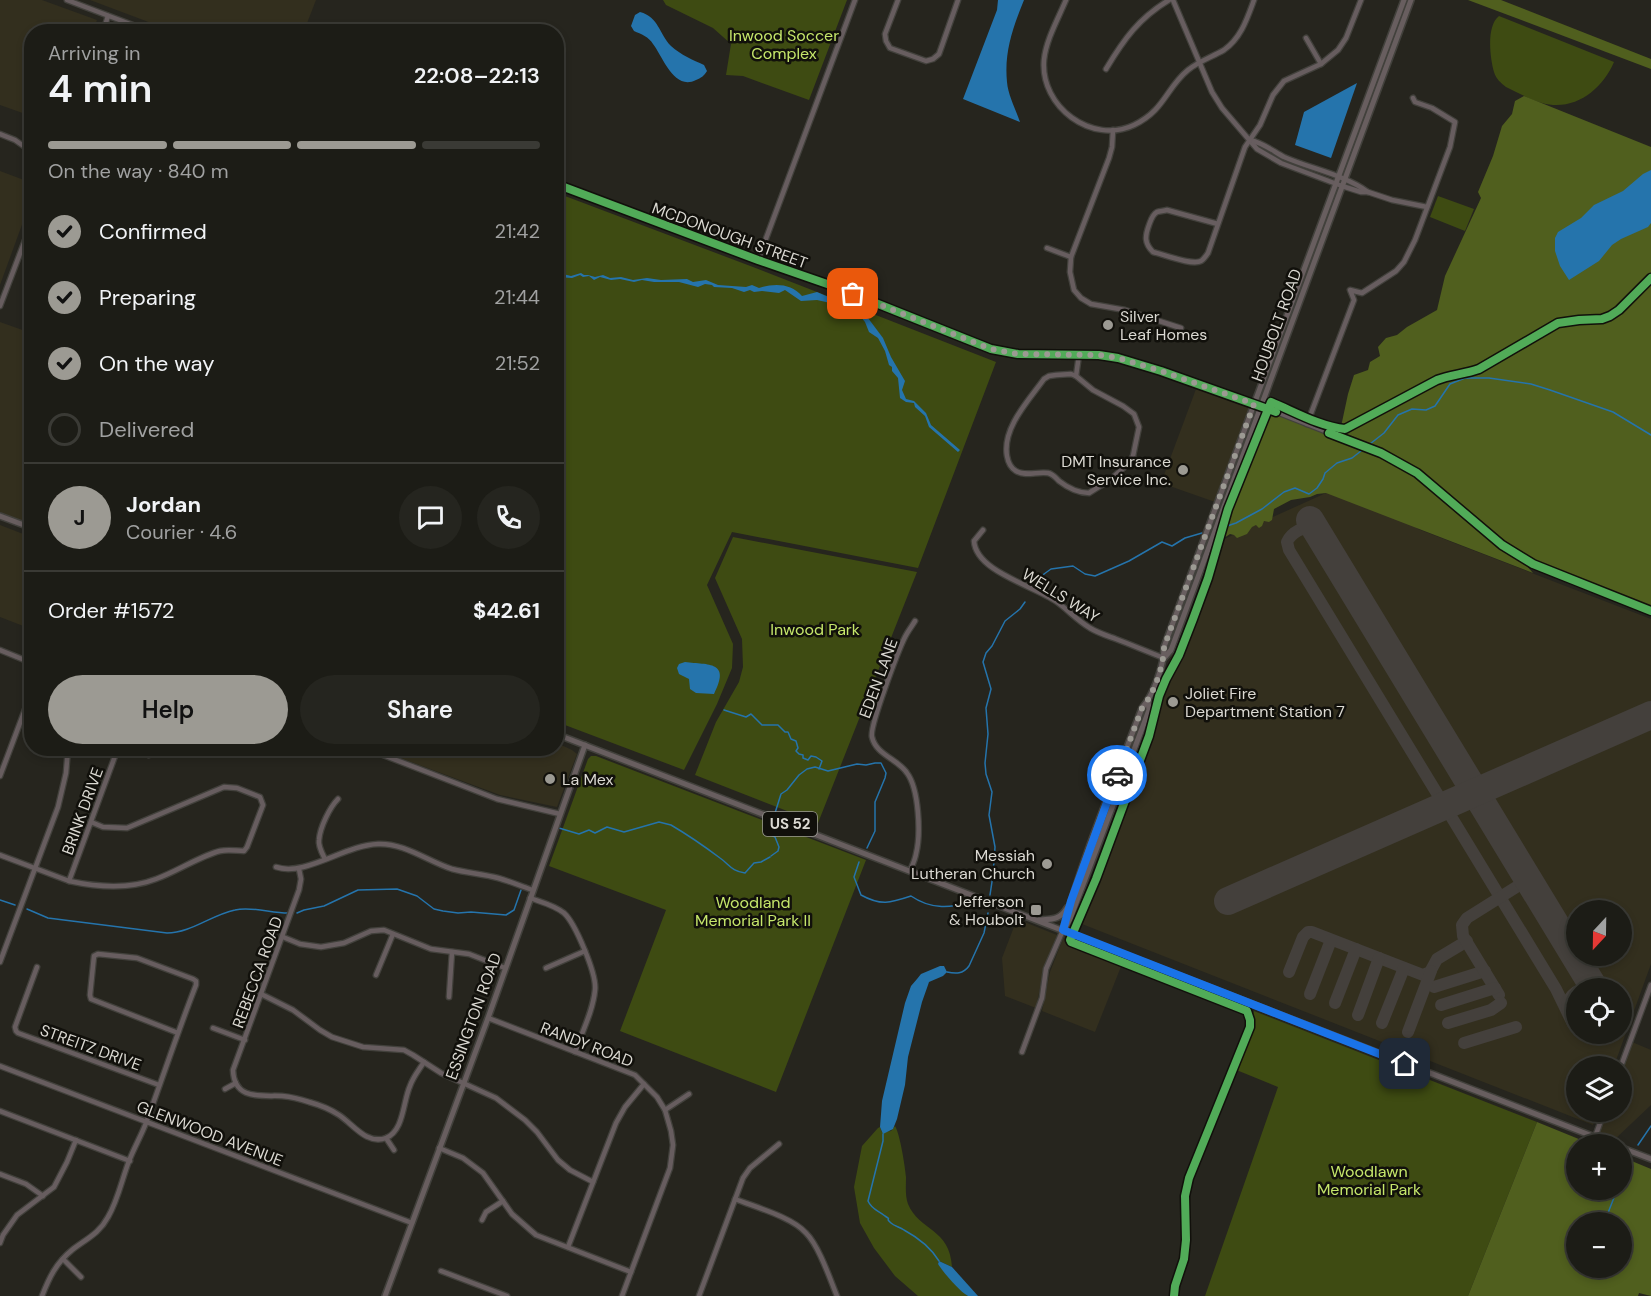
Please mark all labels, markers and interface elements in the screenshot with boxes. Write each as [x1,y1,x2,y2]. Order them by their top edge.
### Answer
park label: Inwood Soccer Complex [729,25,839,64]
text: Arriving in [48,40,140,66]
text: 22:08–22:13 [414,61,540,90]
text: 4 min [48,63,152,114]
text: On the way · 840 m [48,158,229,184]
street label: MCDONOUGH STREET [649,198,811,273]
icon: check [48,215,81,248]
text: Confirmed [99,217,207,246]
text: 21:42 [495,218,540,244]
street label: HOUBOLT ROAD [1246,266,1307,384]
pin [827,268,878,319]
icon: bag [836,277,869,310]
icon: check [48,281,81,314]
text: Preparing [99,283,196,312]
text: 21:44 [494,284,540,310]
place label: Silver Leaf Homes [1120,306,1207,345]
marker: Silver Leaf Homes [1101,318,1115,332]
icon: check [48,347,81,380]
text: On the way [99,349,214,378]
text: 21:52 [495,350,540,376]
text: Delivered [99,415,194,444]
place label: DMT Insurance Service Inc. [1061,451,1171,490]
marker: DMT Insurance Service Inc. [1176,463,1190,477]
button: chat [399,486,462,549]
button: phone [477,486,540,549]
text: Jordan [126,490,201,519]
text: J [74,503,85,532]
text: Courier · 4.6 [126,519,237,545]
street label: WELLS WAY [1018,563,1103,628]
text: Order #1572 [48,596,174,625]
text: $42.61 [473,596,540,625]
park label: Inwood Park [770,619,860,640]
street label: EDEN LANE [854,635,903,721]
button: Help [48,675,288,744]
button: Share [300,675,540,744]
place label: Joliet Fire Department Station 7 [1185,683,1345,722]
marker: Joliet Fire Department Station 7 [1166,695,1180,709]
courier [1087,745,1147,805]
icon: car [1101,759,1134,792]
street label: BRINK DRIVE [57,765,108,858]
place label: La Mex [562,769,614,790]
marker: La Mex [543,772,557,786]
road number: US 52 [763,812,817,836]
place label: Messiah Lutheran Church [911,845,1035,884]
marker: Messiah Lutheran Church [1040,857,1054,871]
place label: Jefferson & Houbolt [949,891,1024,930]
park label: Woodland Memorial Park II [695,892,811,931]
north arrow [1566,900,1632,966]
map controls [1566,900,1632,1278]
marker: Jefferson & Houbolt [1029,903,1043,917]
street label: REBECCA ROAD [228,913,287,1031]
street label: ESSINGTON ROAD [441,950,506,1082]
button: locate [1566,978,1632,1044]
street label: RANDY ROAD [537,1017,636,1072]
street label: STREITZ DRIVE [37,1019,144,1075]
pin [1379,1038,1430,1089]
icon: home [1388,1047,1421,1080]
button: layers [1566,1056,1632,1122]
street label: GLENWOOD AVENUE [134,1096,286,1171]
button: + [1566,1134,1632,1200]
park label: Woodlawn Memorial Park [1317,1161,1421,1200]
button: − [1566,1212,1632,1278]

